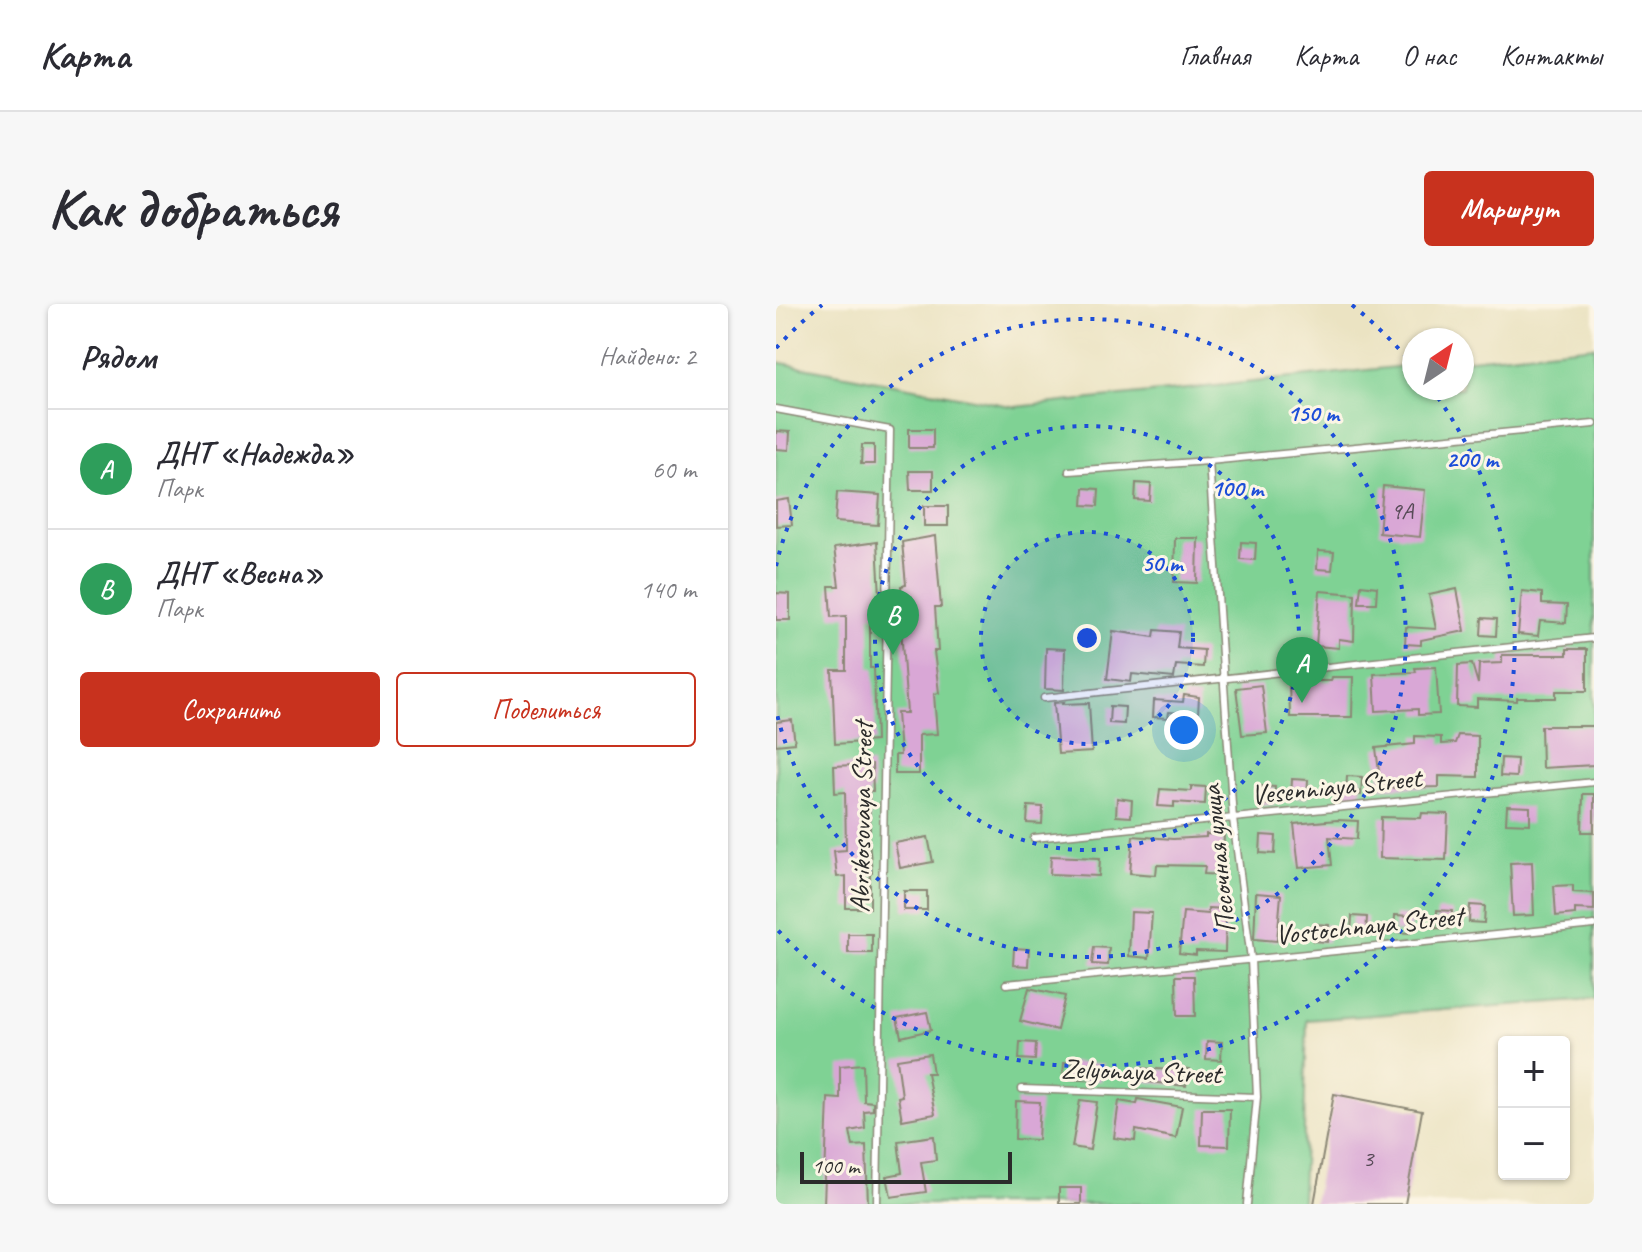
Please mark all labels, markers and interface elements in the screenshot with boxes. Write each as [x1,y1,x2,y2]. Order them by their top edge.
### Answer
text: Карта [40,32,130,79]
text: Главная [1180,38,1250,73]
text: Карта [1294,38,1358,73]
text: О нас [1402,38,1456,73]
text: Контакты [1500,38,1602,73]
button: Маршрут [1424,171,1594,246]
text: Как добраться [48,173,338,244]
north arrow [1402,328,1474,400]
text: Рядом [80,335,156,378]
text: Найдено: 2 [599,340,696,373]
text: 150 m [1287,398,1341,428]
text: ДНТ «Надежда» [156,434,354,472]
text: 200 m [1446,444,1500,474]
text: A [99,453,113,486]
text: 60 m [652,453,696,486]
text: Парк [156,472,202,505]
text: 100 m [1211,473,1265,503]
house number: 9А [1391,496,1414,526]
text: 50 m [1142,548,1185,578]
text: ДНТ «Весна» [156,554,323,592]
text: B [99,573,113,606]
text: 140 m [640,573,696,606]
pin: B [867,589,919,655]
text: Парк [156,592,202,625]
centre of rings [1073,624,1101,652]
pin: A [1276,637,1328,703]
button: Сохранить [80,672,380,747]
button: Поделиться [396,672,696,747]
your location [1164,710,1204,750]
street label: Abrikosovaya Street [842,717,880,913]
street label: Vesenniaya Street [1249,759,1425,812]
street label: Песочная улица [1193,782,1243,935]
street label: Vostochnaya Street [1273,897,1468,952]
map controls [1498,1036,1570,1180]
button: + [1498,1036,1570,1108]
street label: Zelyonaya Street [1061,1051,1224,1091]
button: − [1498,1108,1570,1180]
house number: 3 [1363,1143,1376,1173]
scale bar [800,1148,1012,1184]
text: 100 m [812,1152,859,1180]

